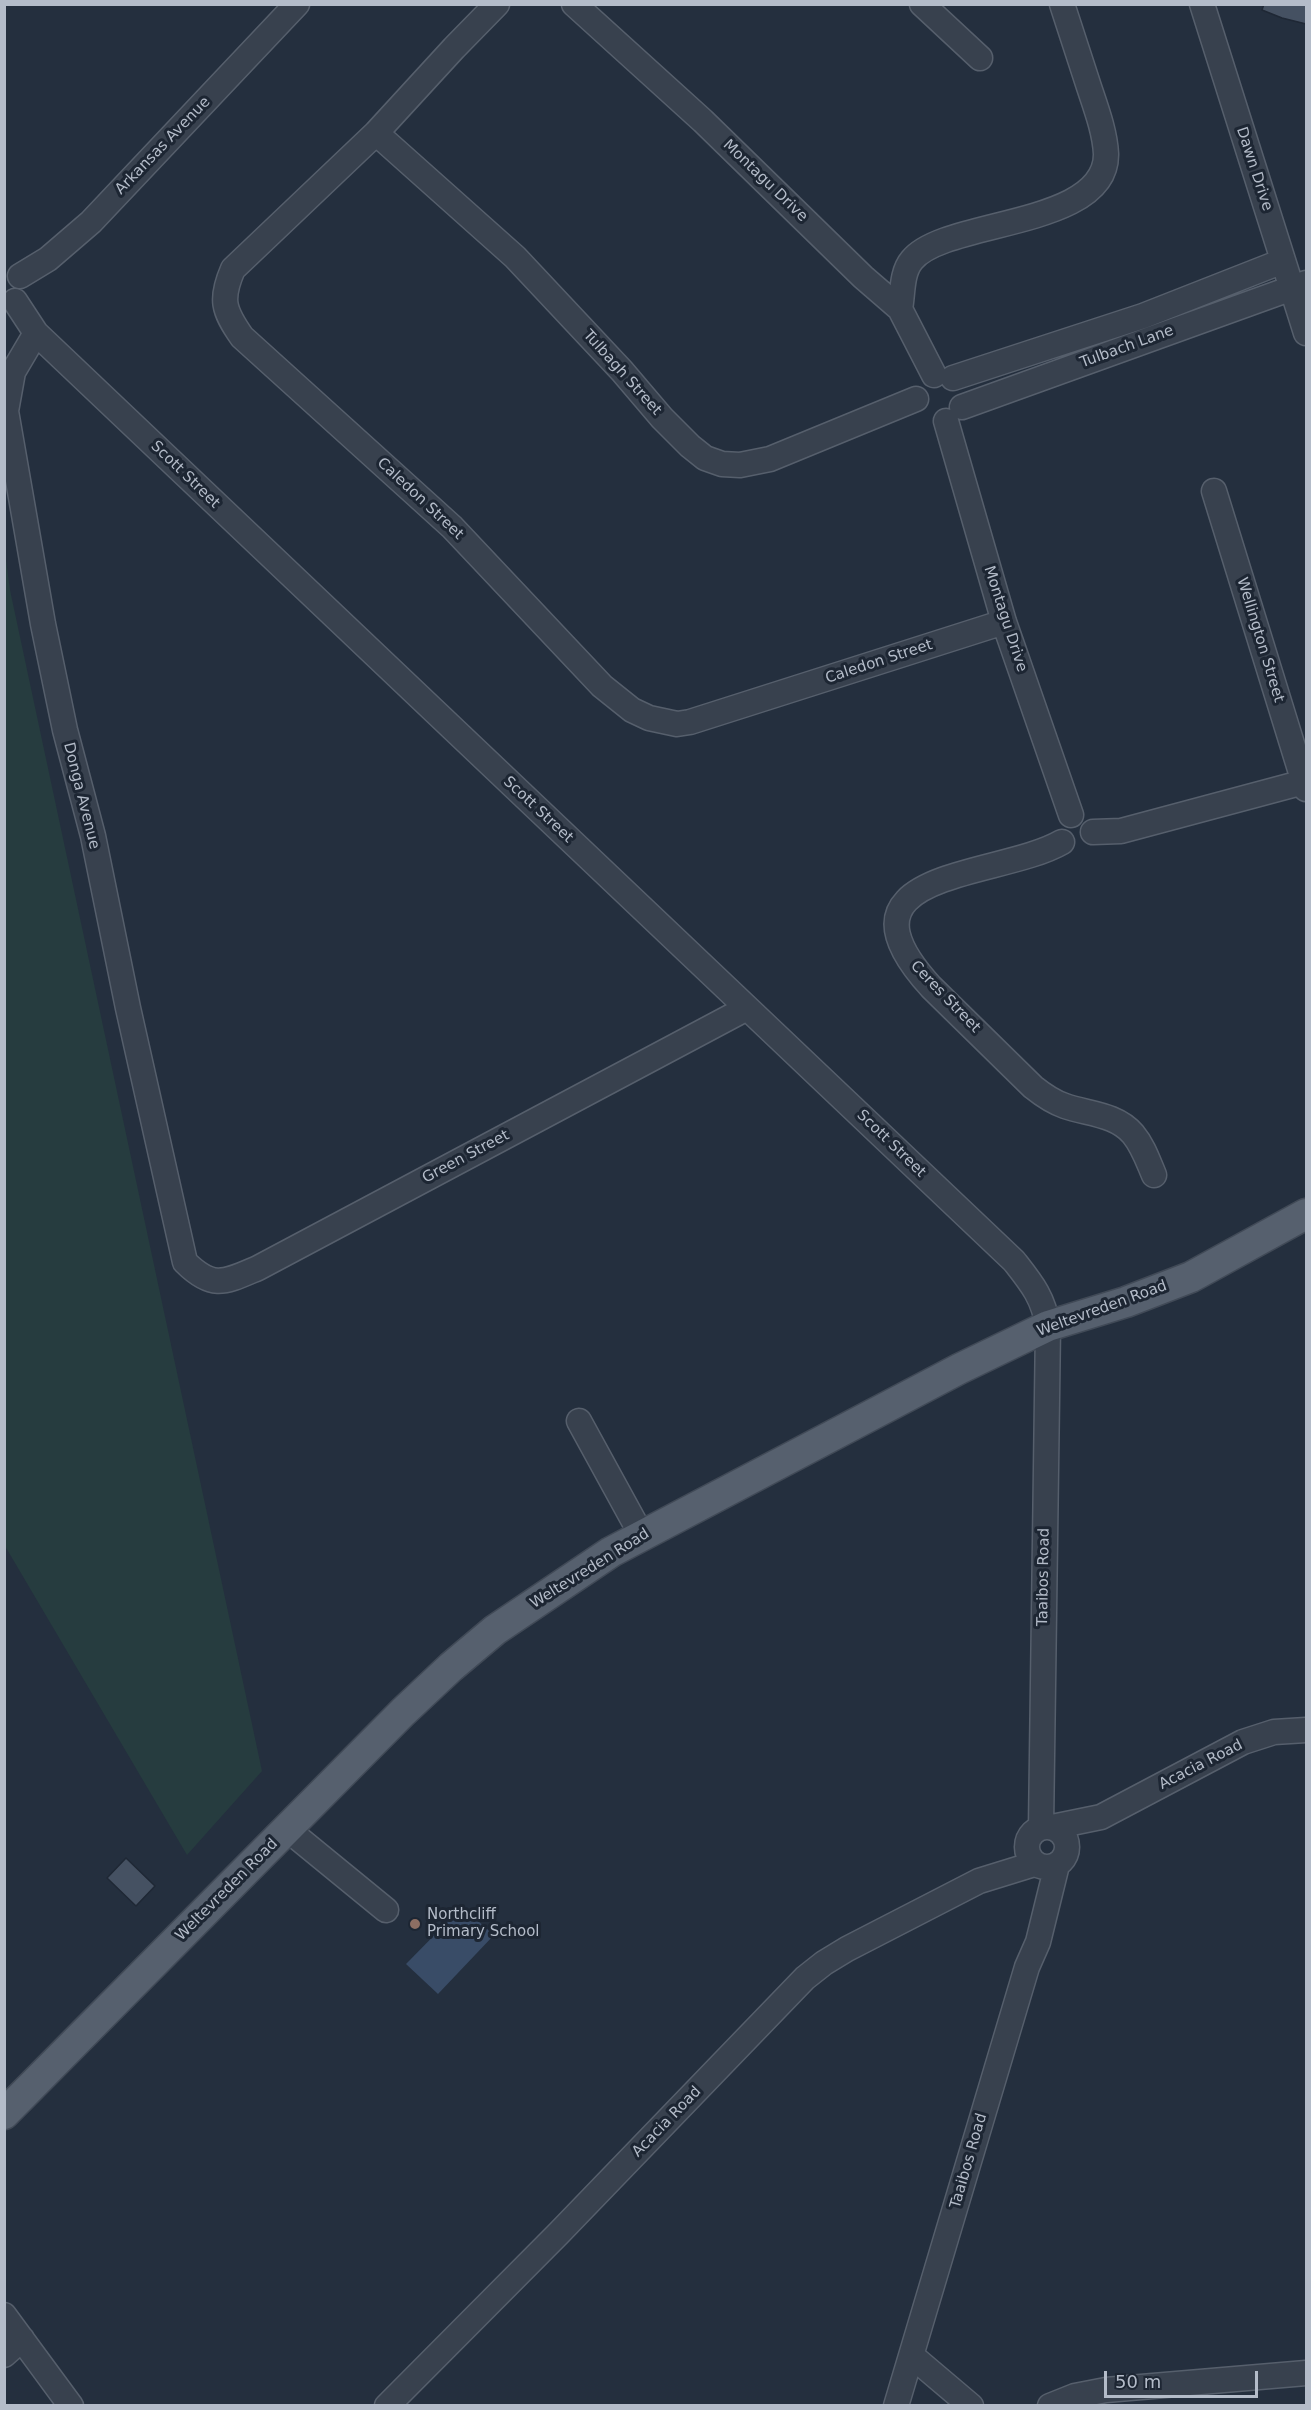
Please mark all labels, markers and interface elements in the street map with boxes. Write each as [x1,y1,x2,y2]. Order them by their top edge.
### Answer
street label: Arkansas Avenue [112,93,214,199]
street label: Dawn Drive [1232,125,1276,213]
street label: Montagu Drive [719,136,811,226]
street label: Tulbach Lane [1078,322,1176,372]
street label: Tulbagh Street [579,327,665,419]
street label: Scott Street [147,438,223,512]
street label: Caledon Street [373,454,467,544]
street label: Montagu Drive [979,564,1031,674]
street label: Wellington Street [1232,575,1288,705]
street label: Caledon Street [823,636,935,688]
street label: Donga Avenue [59,741,103,851]
street label: Scott Street [499,773,577,847]
street label: Ceres Street [906,957,984,1037]
street label: Scott Street [853,1107,929,1181]
street label: Green Street [419,1127,513,1187]
street label: Weltevreden Road [1035,1277,1169,1341]
street label: Weltevreden Road [527,1525,653,1613]
street label: Taaibos Road [1034,1528,1054,1626]
street label: Acacia Road [1156,1736,1246,1794]
street label: Weltevreden Road [172,1835,282,1945]
place label: Northcliff Primary School [427,1906,540,1941]
marker: Northcliff Primary School [408,1917,422,1931]
street label: Acacia Road [629,2083,705,2161]
street label: Taaibos Road [947,2111,991,2211]
scale bar [1107,2359,1262,2397]
text: 50 m [1115,2371,1161,2392]

